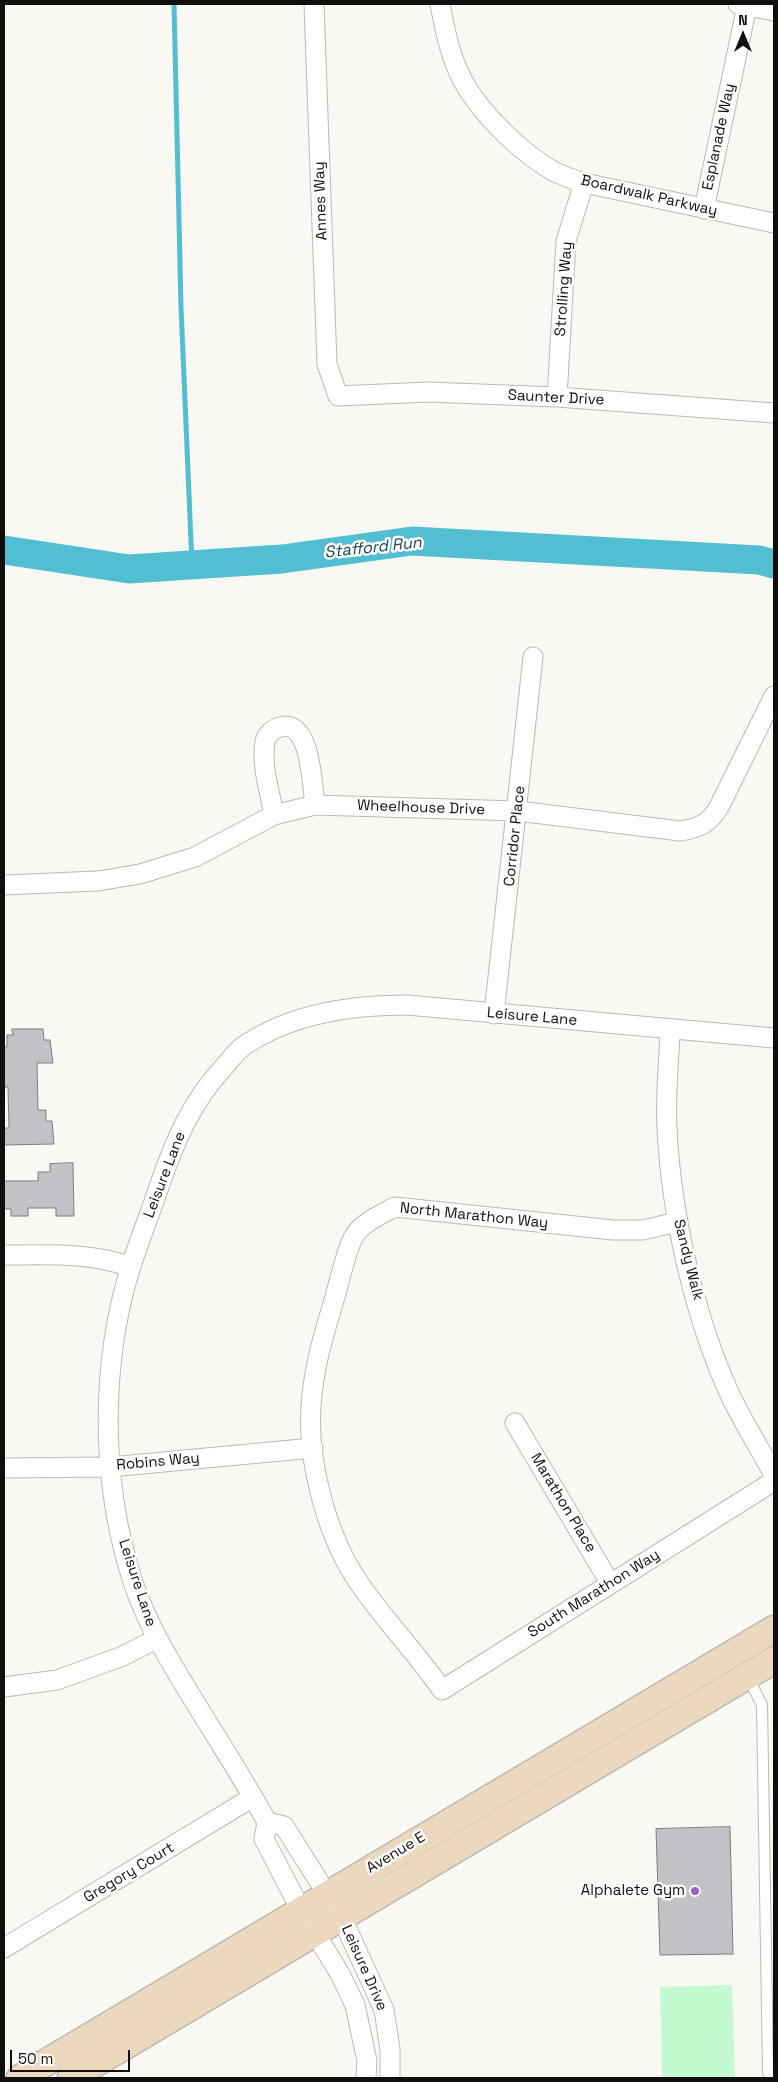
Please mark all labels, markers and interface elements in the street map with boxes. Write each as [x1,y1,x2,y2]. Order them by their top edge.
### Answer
north arrow [718,10,768,60]
text: N [738,11,748,29]
street label: Esplanade Way [699,82,739,192]
street label: Annes Way [311,161,331,241]
street label: Boardwalk Parkway [579,172,719,220]
street label: Strolling Way [552,241,576,337]
street label: Saunter Drive [507,386,605,410]
water label: Stafford Run [324,533,422,563]
street label: Corridor Place [501,785,529,887]
street label: Wheelhouse Drive [357,797,485,819]
street label: Leisure Lane [486,1004,578,1030]
street label: Leisure Lane [140,1129,190,1221]
street label: North Marathon Way [399,1199,549,1233]
street label: Sandy Walk [669,1218,707,1302]
street label: Robins Way [116,1449,200,1475]
street label: Marathon Place [526,1450,600,1556]
street label: Leisure Lane [114,1537,160,1629]
street label: South Marathon Way [525,1546,663,1642]
street label: Avenue E [363,1828,429,1878]
street label: Gregory Court [80,1839,178,1907]
place label: Alphalete Gym [581,1882,685,1900]
marker: Alphalete Gym [689,1885,701,1897]
street label: Leisure Drive [337,1922,391,2014]
scale bar [12,2040,132,2072]
text: 50 m [18,2049,53,2068]

